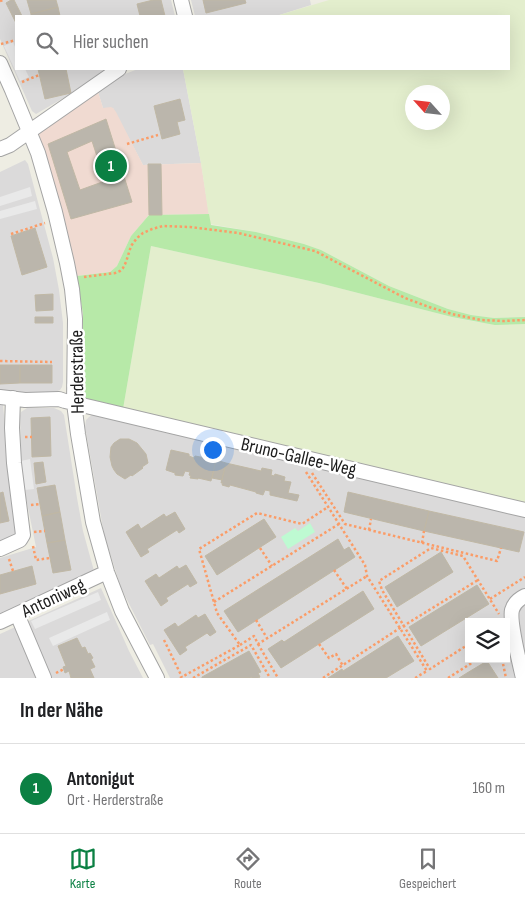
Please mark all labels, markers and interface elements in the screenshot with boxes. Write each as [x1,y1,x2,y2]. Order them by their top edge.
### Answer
search box [15,15,510,70]
icon: search [33,29,61,57]
text: Hier suchen [73,31,149,54]
north arrow [405,85,450,130]
pin: 1 [95,147,127,185]
street label: Herderstraße [65,330,90,414]
street label: Bruno-Gallee-Weg [239,433,359,482]
your location [200,437,226,463]
street label: Antoniweg [17,573,90,624]
map controls [465,618,510,663]
button: layers [465,618,510,663]
text: In der Nähe [20,698,103,723]
text: Antonigut [67,768,134,791]
text: 1 [33,779,39,798]
text: 160 m [472,779,505,798]
text: Ort · Herderstraße [67,791,163,810]
tab: Karte [69,845,97,892]
tab: Route [234,845,262,892]
tab: Gespeichert [399,845,456,892]

